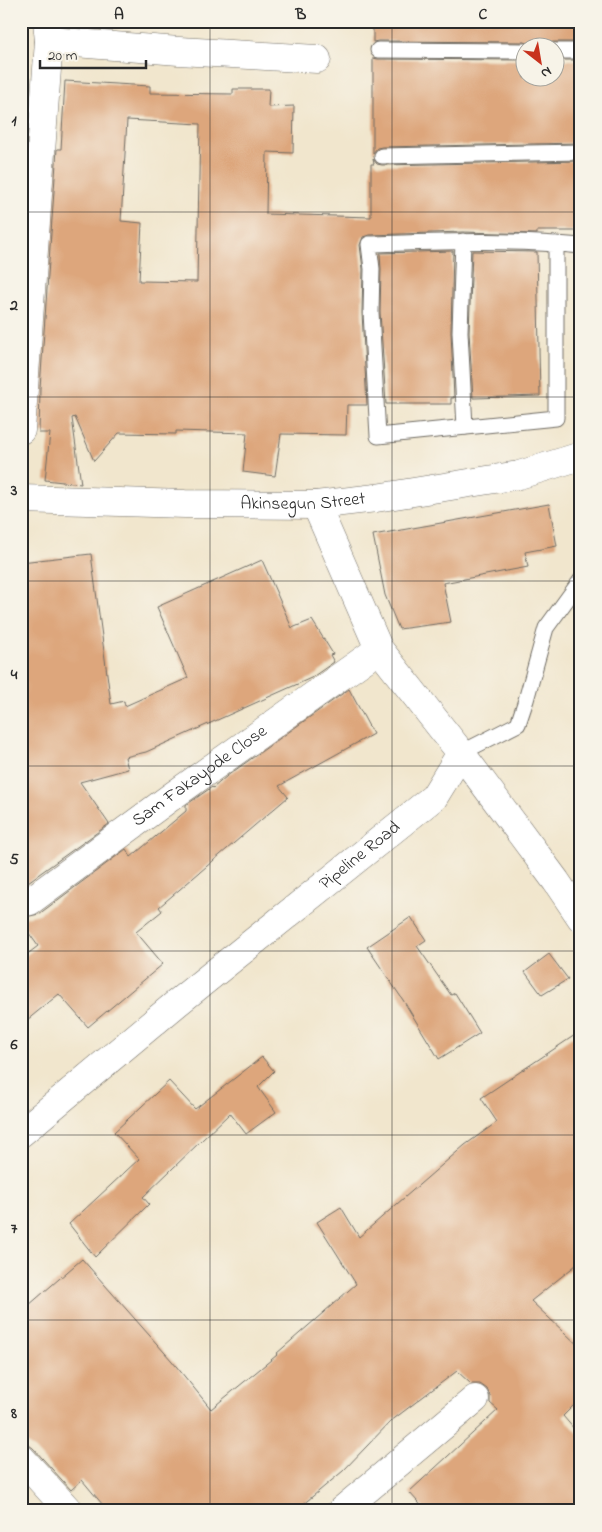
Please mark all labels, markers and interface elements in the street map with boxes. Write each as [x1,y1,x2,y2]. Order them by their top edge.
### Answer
text: A [114,3,124,27]
text: B [295,3,307,27]
text: C [479,3,488,27]
scale bar [40,38,146,70]
north arrow [514,38,564,88]
text: 20 m [48,45,78,67]
text: N [536,60,555,83]
text: 1 [11,109,17,133]
text: 2 [9,294,18,318]
text: 3 [10,479,18,503]
street label: Akinsegun Street [240,486,367,519]
text: 4 [10,663,18,687]
street label: Sam Fakayode Close [127,719,274,834]
street label: Pipeline Road [314,815,406,897]
text: 5 [9,848,19,872]
text: 6 [9,1033,18,1057]
text: 7 [11,1217,18,1241]
text: 8 [10,1402,17,1426]

